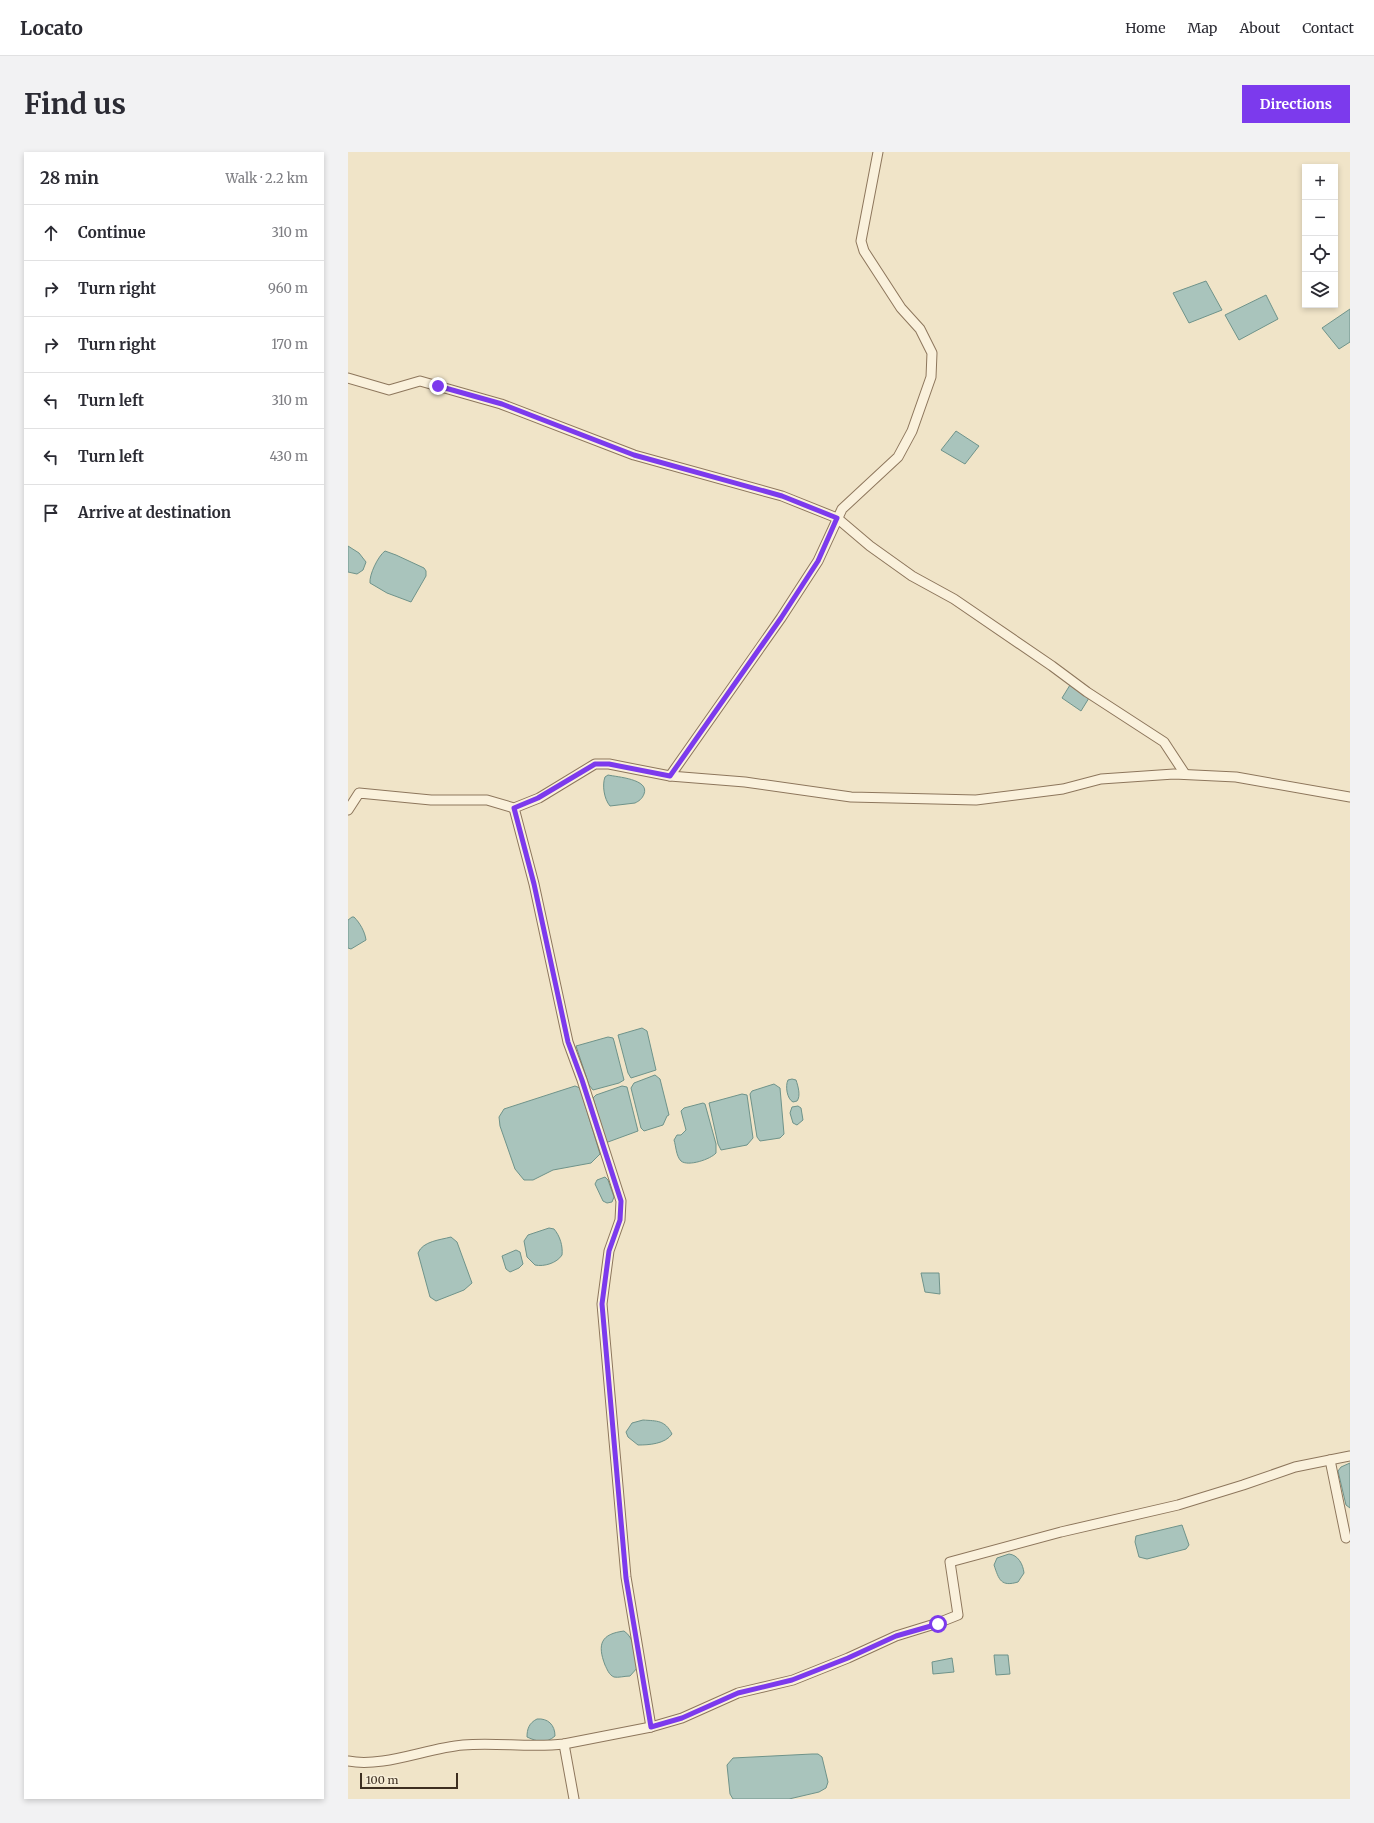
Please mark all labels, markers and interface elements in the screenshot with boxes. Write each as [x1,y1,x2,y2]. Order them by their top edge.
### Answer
text: Locato [20,16,83,40]
text: Home [1125,19,1166,37]
text: Map [1188,19,1217,37]
text: About [1239,19,1280,37]
text: Contact [1302,19,1354,37]
button: Directions [1242,85,1350,123]
text: Find us [24,86,126,122]
map controls [1302,164,1338,308]
button: + [1302,164,1338,200]
text: 28 min [40,167,99,189]
text: Walk · 2.2 km [226,170,308,187]
button: − [1302,200,1338,236]
icon: ahead [40,222,62,244]
text: Continue [78,223,146,242]
text: 310 m [271,224,308,241]
button: locate [1302,236,1338,272]
button: layers [1302,272,1338,308]
icon: right [40,278,62,300]
text: Turn right [78,279,156,298]
text: 960 m [268,280,308,297]
icon: right [40,334,62,356]
text: Turn right [78,335,156,354]
text: 170 m [271,336,308,353]
route end [429,377,447,395]
icon: left [40,390,62,412]
text: Turn left [78,391,144,410]
text: 310 m [271,392,308,409]
icon: left [40,446,62,468]
text: Turn left [78,447,144,466]
text: 430 m [269,448,308,465]
icon: arrive [40,502,62,524]
text: Arrive at destination [78,503,231,522]
route start [929,1615,947,1633]
scale bar [360,1771,458,1790]
text: 100 m [366,1773,398,1787]

